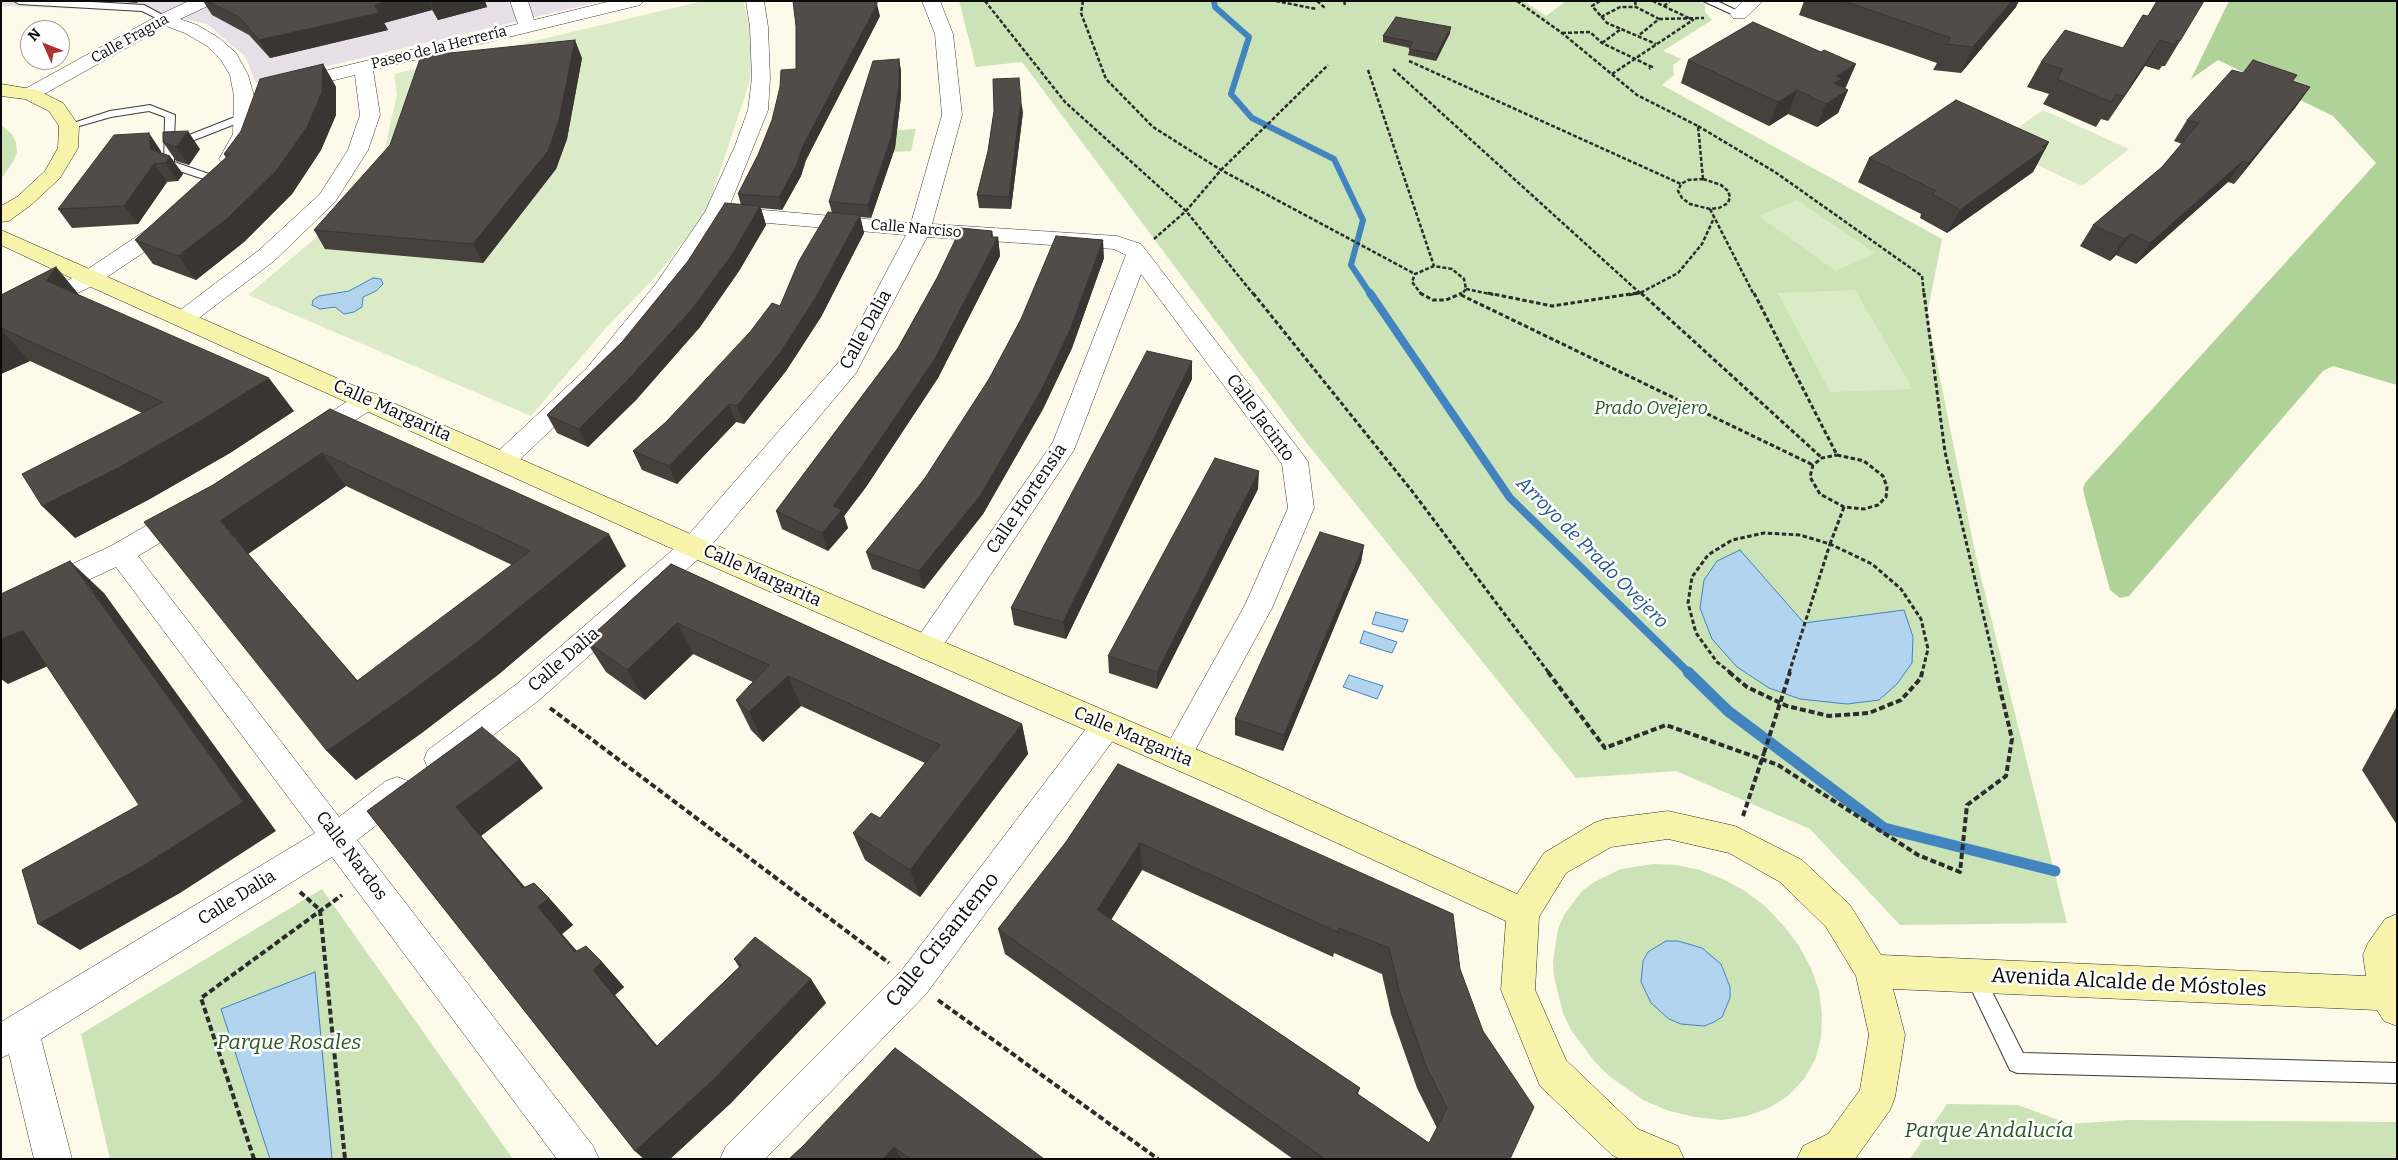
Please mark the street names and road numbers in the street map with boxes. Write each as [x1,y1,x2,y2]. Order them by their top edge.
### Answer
street label: Calle Fragua [88,10,172,68]
street label: Paseo de la Herrería [369,22,509,74]
street label: Calle Narciso [870,216,962,242]
street label: Calle Dalia [835,287,897,373]
street label: Calle Jacinto [1221,370,1299,466]
street label: Calle Margarita [330,375,454,447]
street label: Calle Hortensia [982,440,1072,558]
street label: Calle Margarita [700,540,824,612]
street label: Calle Dalia [524,623,604,697]
street label: Calle Margarita [1070,702,1196,772]
street label: Calle Nardos [311,807,391,905]
street label: Calle Dalia [194,866,280,930]
street label: Calle Crisantemo [881,867,1005,1013]
street label: Avenida Alcalde de Móstoles [1991,963,2267,1003]

